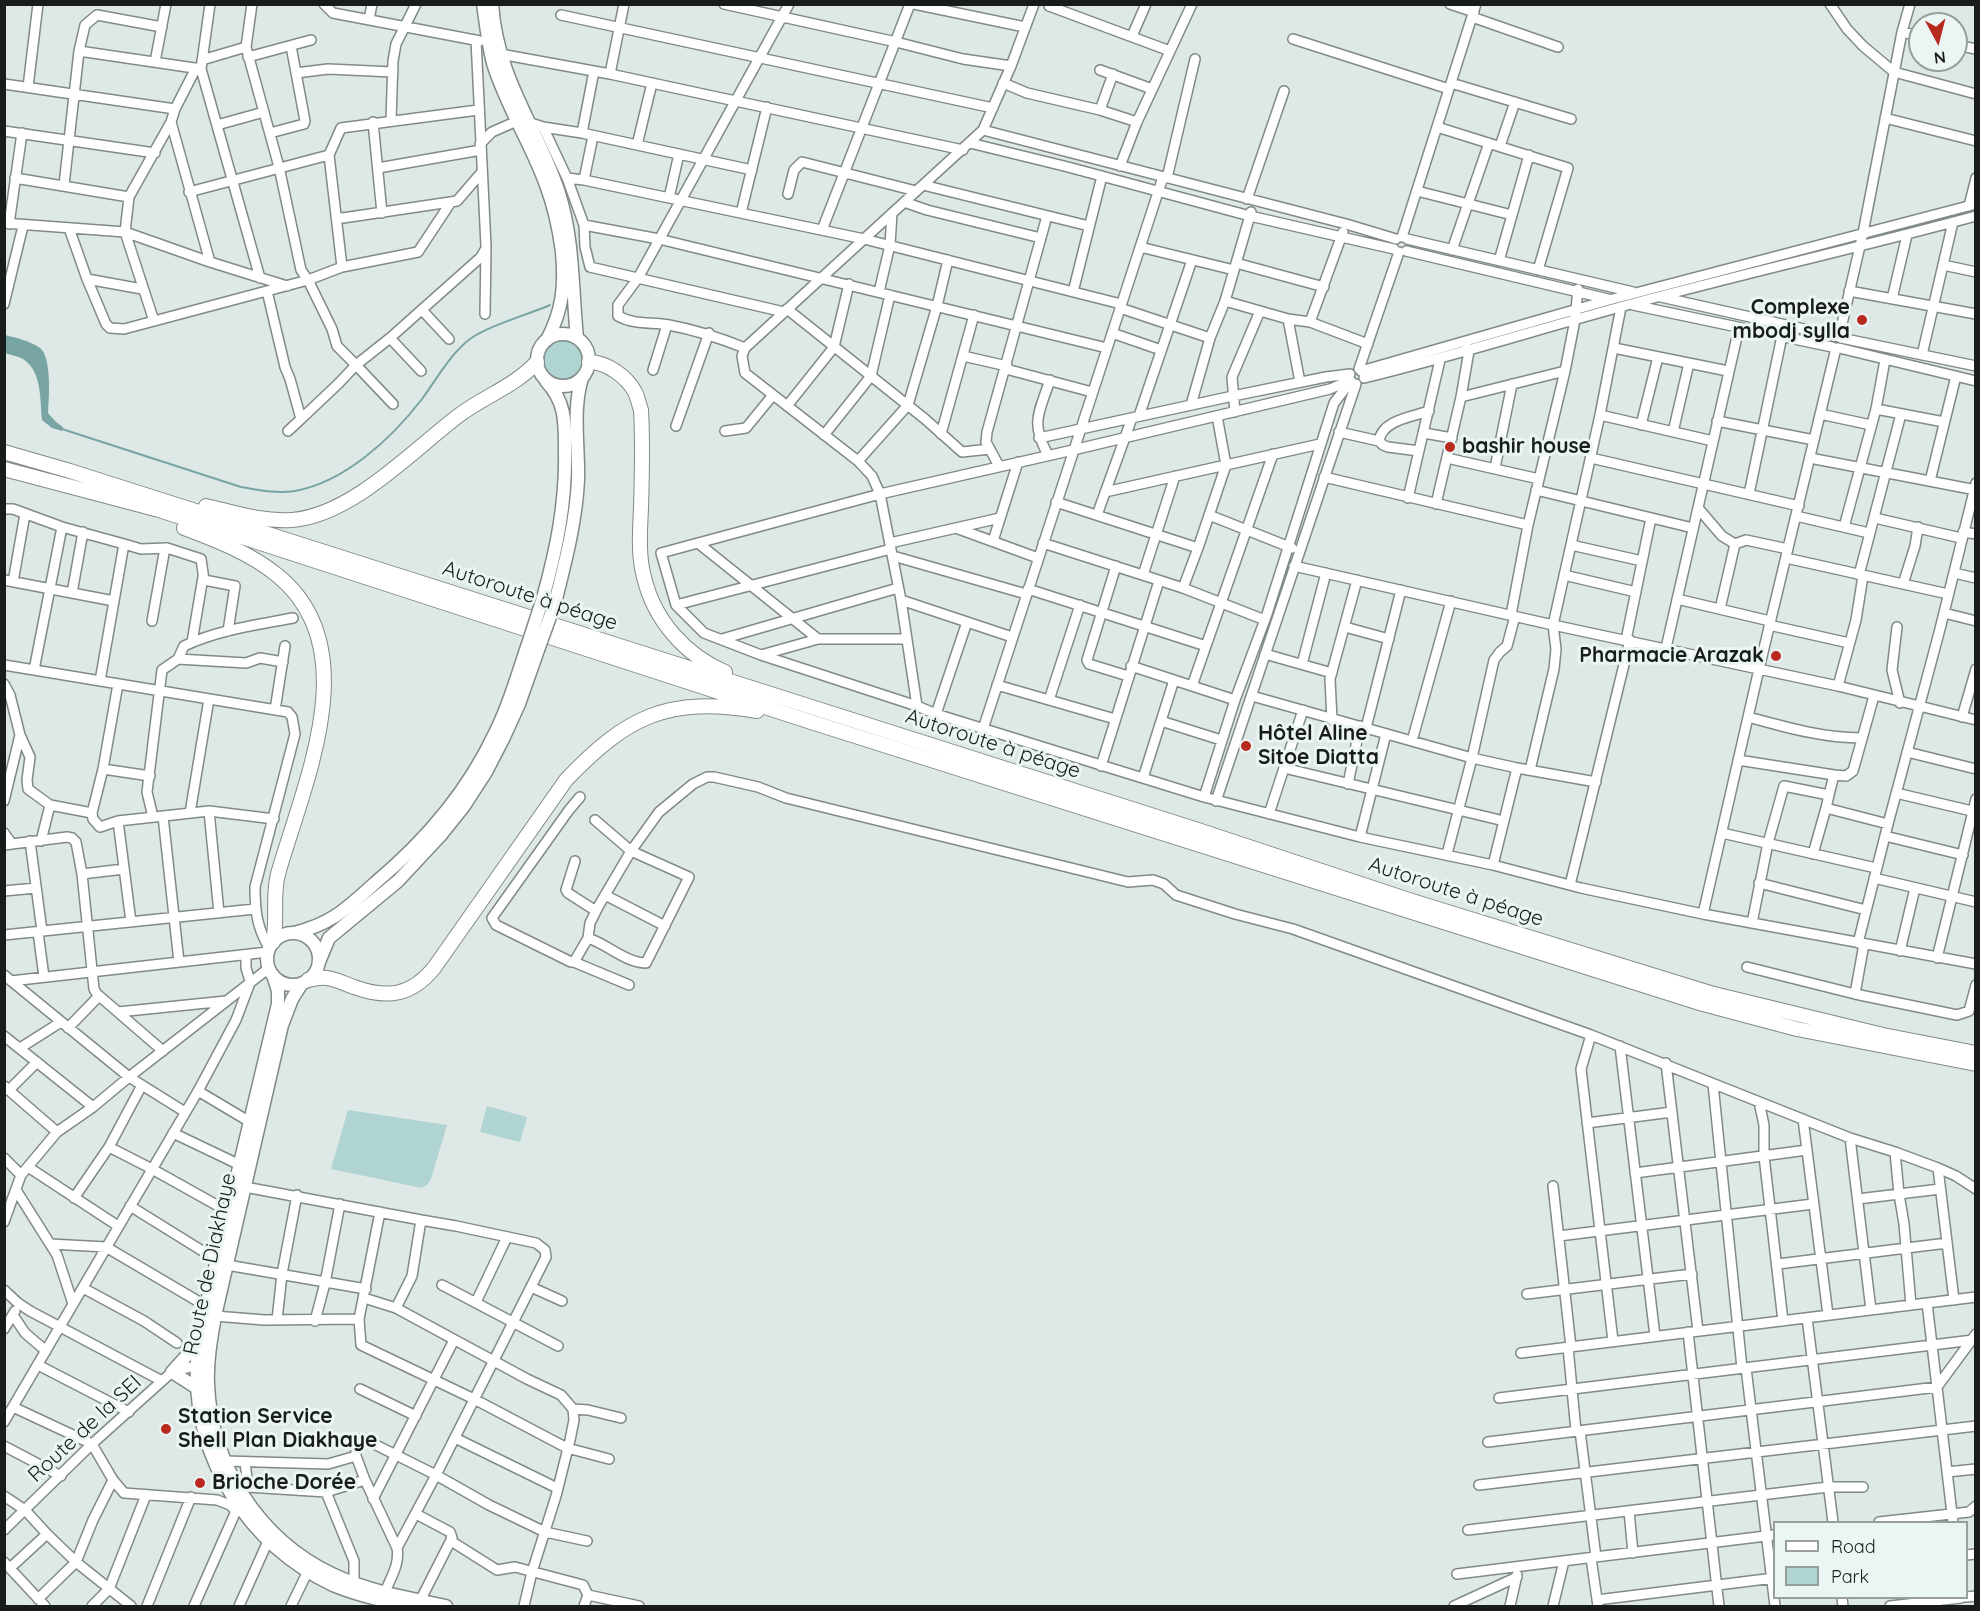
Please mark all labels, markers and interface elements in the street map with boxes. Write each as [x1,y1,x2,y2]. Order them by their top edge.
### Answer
north arrow [1908,12,1968,72]
text: N [1933,47,1947,69]
place label: Complexe mbodj sylla [1733,295,1850,345]
marker: Complexe mbodj sylla [1855,313,1869,327]
place label: bashir house [1462,434,1591,460]
marker: bashir house [1443,440,1457,454]
street label: Autoroute à péage [439,556,621,636]
place label: Pharmacie Arazak [1579,643,1764,669]
marker: Pharmacie Arazak [1769,649,1783,663]
street label: Autoroute à péage [902,704,1084,784]
place label: Hôtel Aline Sitoe Diatta [1258,721,1379,771]
marker: Hôtel Aline Sitoe Diatta [1239,739,1253,753]
street label: Autoroute à péage [1365,852,1547,932]
street label: Route de Diakhaye [178,1171,242,1357]
street label: Route de la SEI [23,1370,147,1488]
place label: Station Service Shell Plan Diakhaye [178,1404,377,1454]
marker: Station Service Shell Plan Diakhaye [159,1422,173,1436]
place label: Brioche Dorée [212,1470,356,1496]
marker: Brioche Dorée [193,1476,207,1490]
legend [1773,1521,1968,1599]
text: Road [1831,1535,1876,1558]
text: Park [1831,1565,1869,1588]

